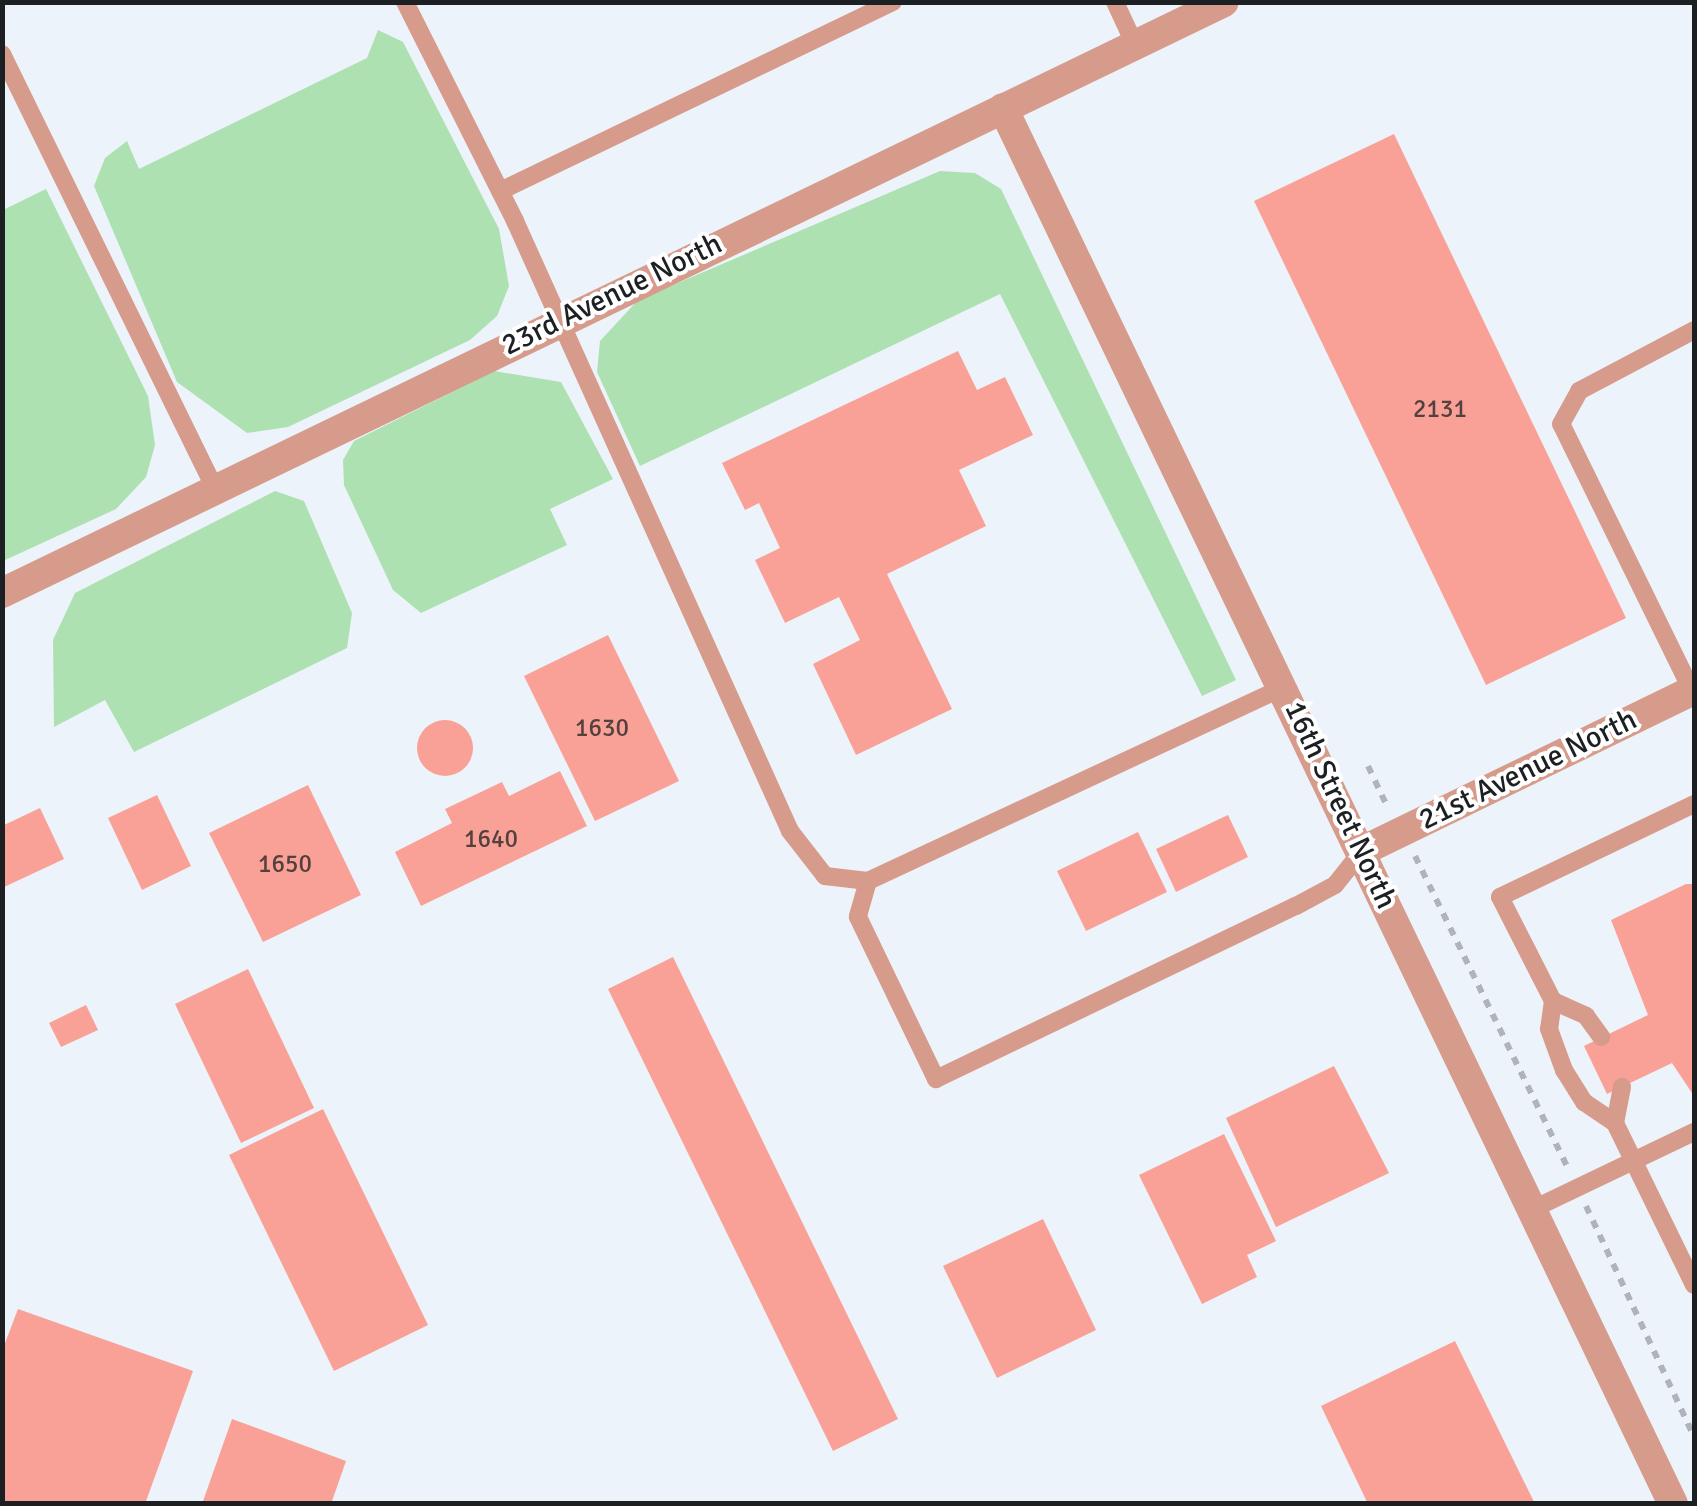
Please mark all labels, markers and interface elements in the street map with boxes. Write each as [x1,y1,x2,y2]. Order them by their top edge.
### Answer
street label: 23rd Avenue North [496,226,728,364]
house number: 2131 [1413,394,1467,424]
street label: 16th Street North [1276,695,1404,915]
street label: 21st Avenue North [1413,702,1643,838]
house number: 1630 [575,713,629,743]
house number: 1640 [464,824,518,854]
house number: 1650 [258,849,312,879]

